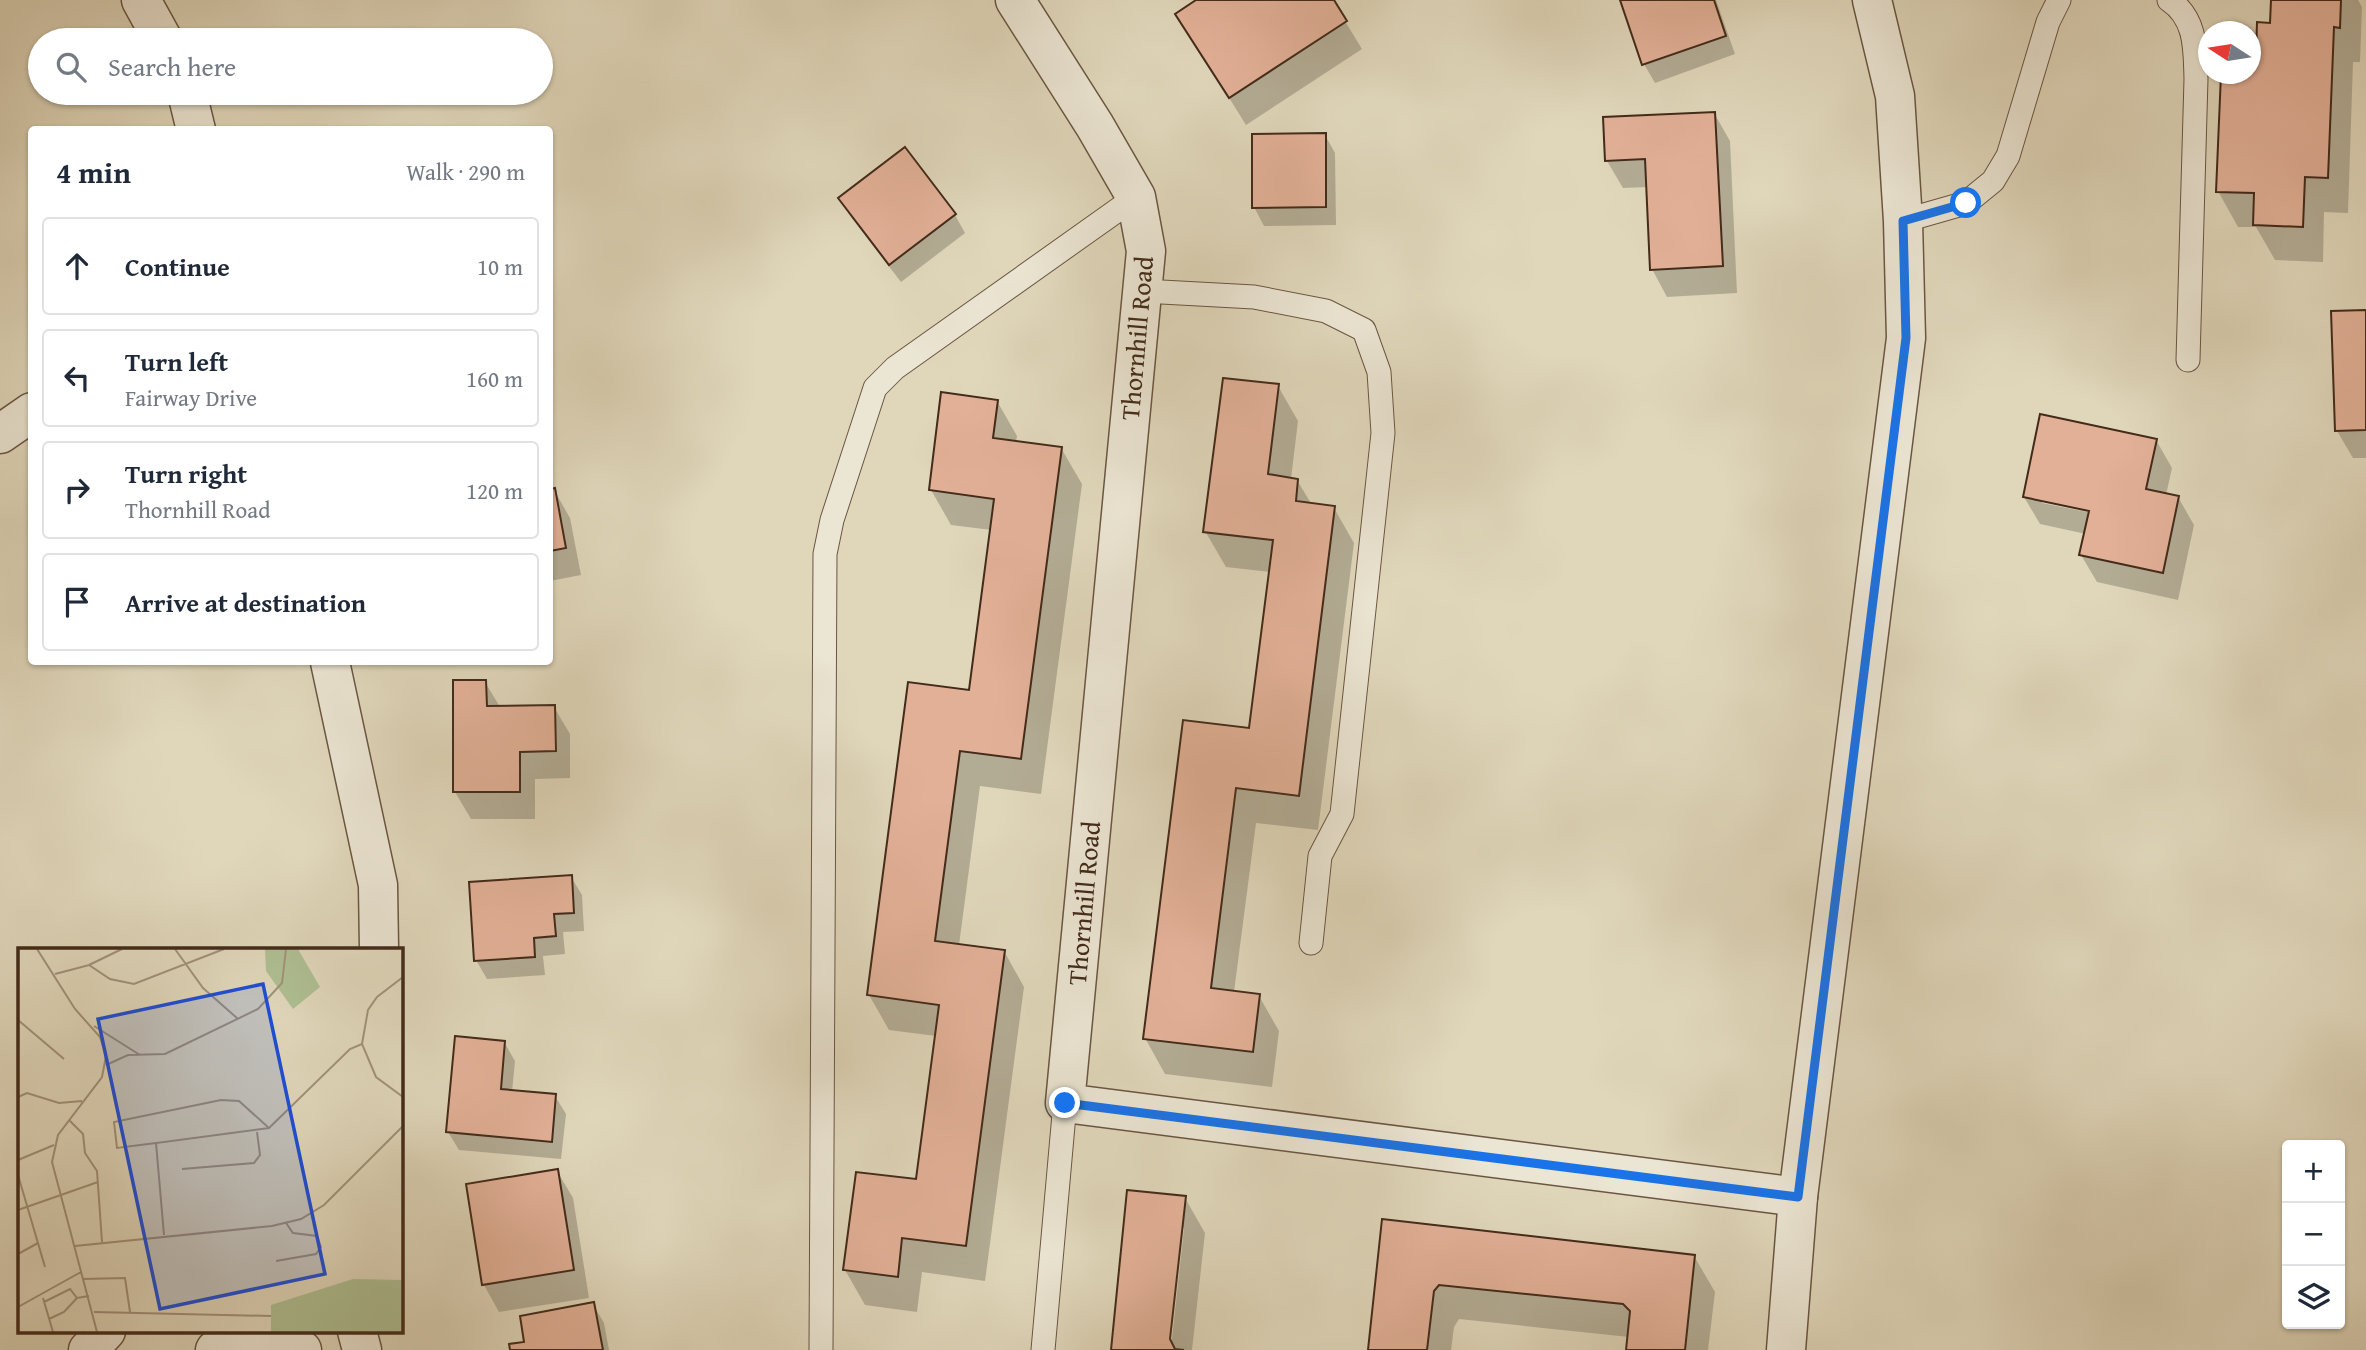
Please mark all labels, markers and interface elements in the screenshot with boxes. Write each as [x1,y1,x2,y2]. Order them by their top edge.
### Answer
north arrow [2198,21,2261,84]
search box [28,28,553,105]
text: Search here [108,47,236,86]
icon: search [52,48,90,86]
text: 4 min [56,150,131,194]
text: Walk · 290 m [406,155,525,188]
route start [1950,187,1981,218]
icon: ahead [58,247,96,285]
text: Continue [125,247,230,286]
text: 10 m [477,250,523,283]
street label: Thornhill Road [1110,254,1163,422]
text: Turn left [125,342,228,381]
icon: left [58,359,96,397]
text: 160 m [466,362,523,395]
text: Fairway Drive [125,381,257,414]
text: Turn right [125,454,247,493]
icon: right [58,471,96,509]
text: 120 m [466,474,523,507]
text: Thornhill Road [125,493,270,526]
icon: arrive [58,583,96,621]
text: Arrive at destination [125,583,366,622]
street label: Thornhill Road [1057,819,1110,987]
inset map [18,948,402,1332]
route end [1049,1087,1080,1118]
map controls [2282,1140,2345,1329]
button: + [2282,1140,2345,1203]
button: − [2282,1203,2345,1266]
button: layers [2282,1266,2345,1329]

